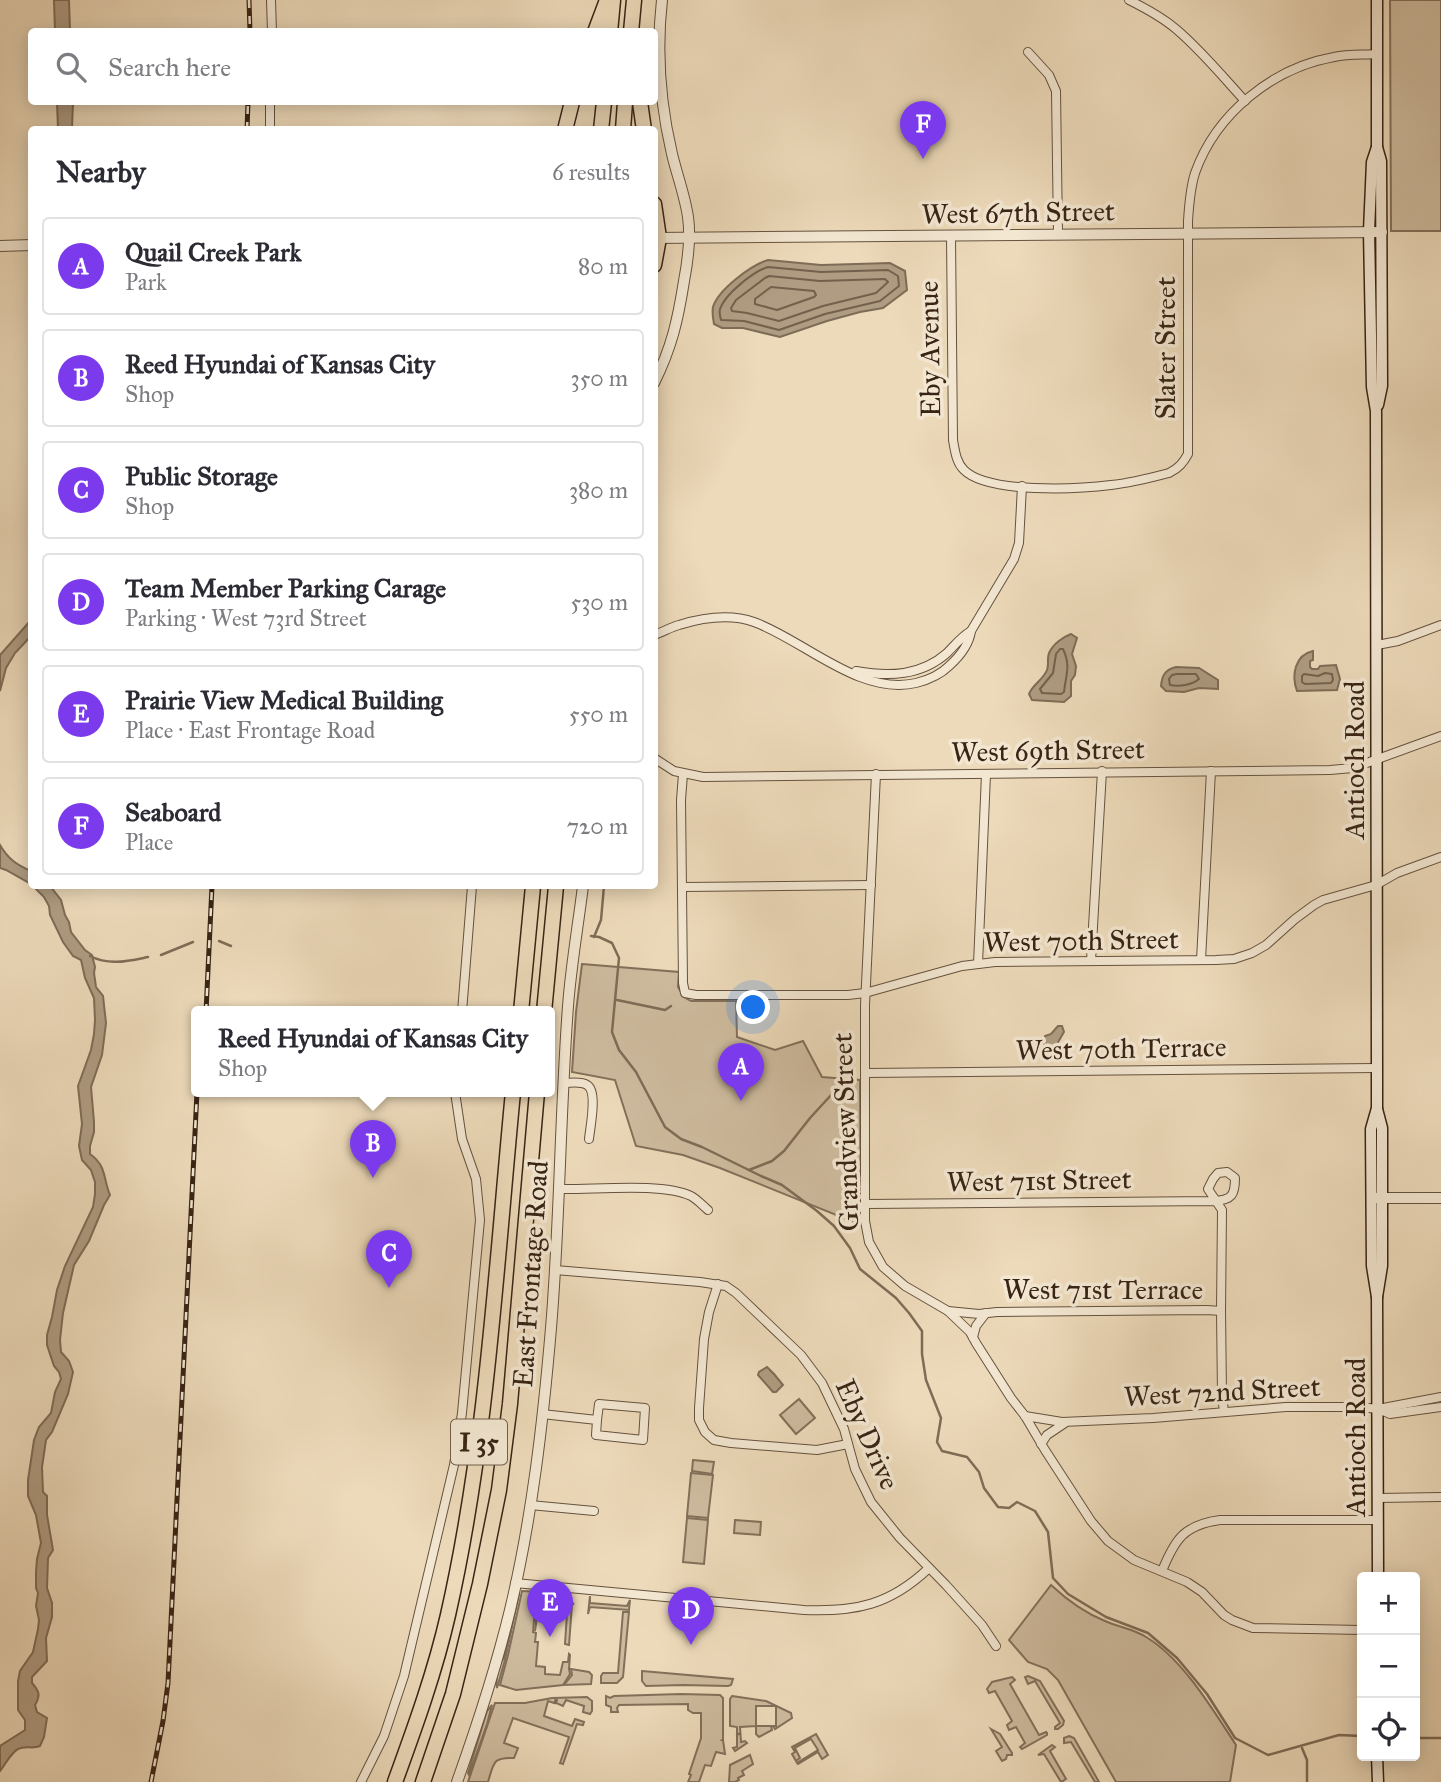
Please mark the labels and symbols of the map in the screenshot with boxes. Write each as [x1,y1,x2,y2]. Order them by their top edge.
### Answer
pin: F [900,101,946,159]
street label: West 67th Street [921,193,1115,232]
street label: Slater Street [1148,276,1183,420]
street label: Eby Avenue [911,280,948,418]
street label: Antioch Road [1337,681,1372,840]
street label: West 69th Street [951,731,1145,770]
street label: West 70th Street [983,921,1179,960]
your location [736,990,770,1024]
street label: West 70th Terrace [1015,1029,1227,1068]
street label: Grandview Street [825,1032,866,1232]
pin: A [718,1043,764,1101]
pin: B [350,1120,396,1178]
street label: East Frontage Road [505,1159,556,1389]
street label: West 71st Street [946,1161,1132,1200]
pin: C [366,1230,412,1288]
street label: West 71st Terrace [1003,1272,1203,1307]
street label: Antioch Road [1338,1358,1373,1517]
street label: West 72nd Street [1123,1369,1321,1414]
street label: Eby Drive [828,1374,907,1495]
road number: I 35 [451,1420,507,1464]
pin: E [527,1579,573,1637]
pin: D [668,1587,714,1645]

